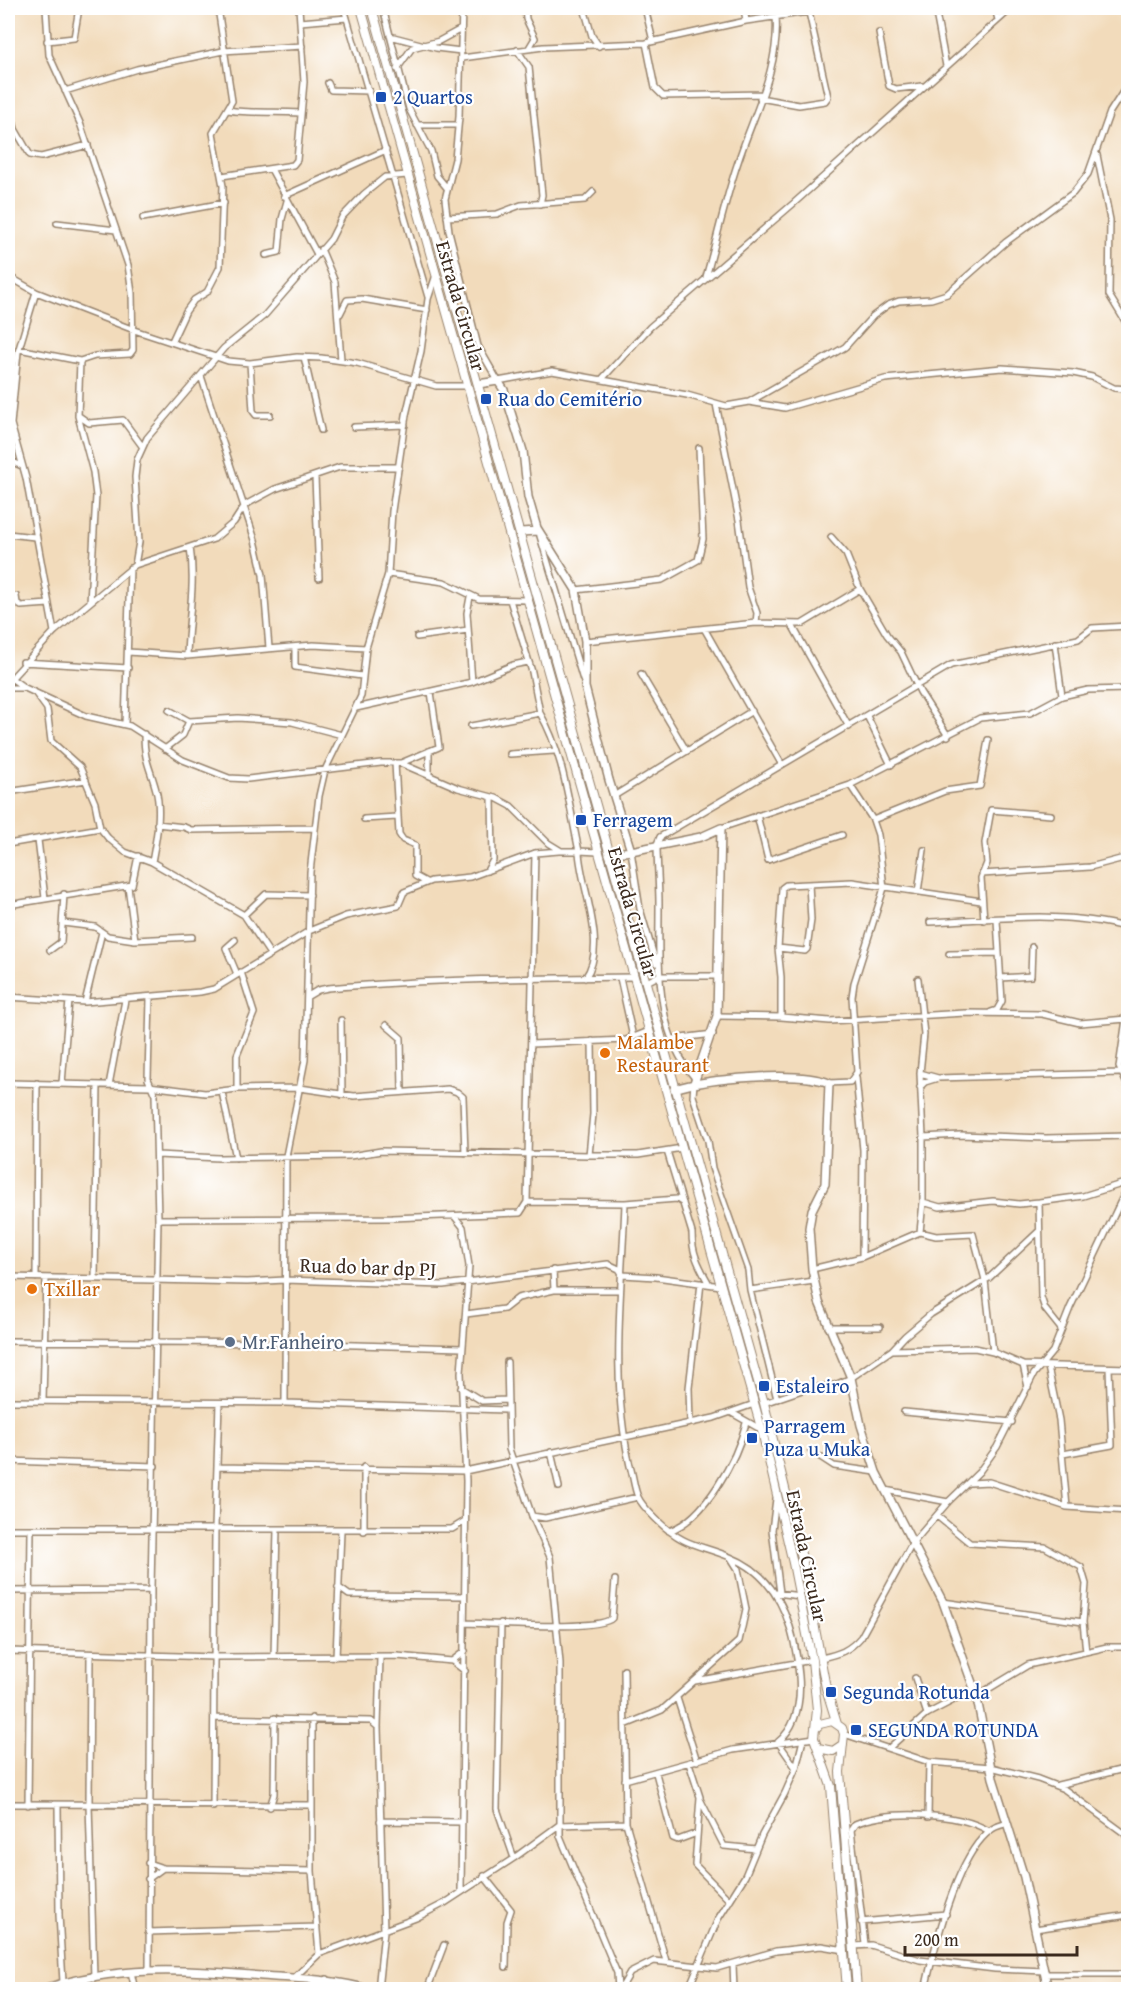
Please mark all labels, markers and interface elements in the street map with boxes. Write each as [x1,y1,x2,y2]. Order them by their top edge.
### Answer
place label: 2 Quartos [393,82,473,111]
marker: 2 Quartos [374,90,388,104]
street label: Estrada Circular [429,237,494,375]
place label: Rua do Cemitério [498,384,642,413]
marker: Rua do Cemitério [479,392,493,406]
place label: Ferragem [593,805,673,834]
marker: Ferragem [574,813,588,827]
street label: Estrada Circular [601,843,666,981]
place label: Malambe Restaurant [617,1027,709,1079]
marker: Malambe Restaurant [598,1046,612,1060]
street label: Rua do bar dp PJ [299,1250,437,1283]
place label: Txillar [44,1274,100,1303]
marker: Txillar [25,1282,39,1296]
place label: Mr.Fanheiro [242,1327,344,1356]
marker: Mr.Fanheiro [223,1335,237,1349]
place label: Estaleiro [776,1371,849,1400]
marker: Estaleiro [757,1379,771,1393]
place label: Parragem Puza u Muka [764,1411,871,1463]
marker: Parragem Puza u Muka [745,1431,759,1445]
street label: Estrada Circular [779,1487,836,1625]
place label: Segunda Rotunda [843,1677,990,1706]
marker: Segunda Rotunda [824,1685,838,1699]
place label: SEGUNDA ROTUNDA [868,1715,1039,1744]
marker: SEGUNDA ROTUNDA [849,1723,863,1737]
scale bar [905,1919,1078,1957]
text: 200 m [914,1926,959,1953]

